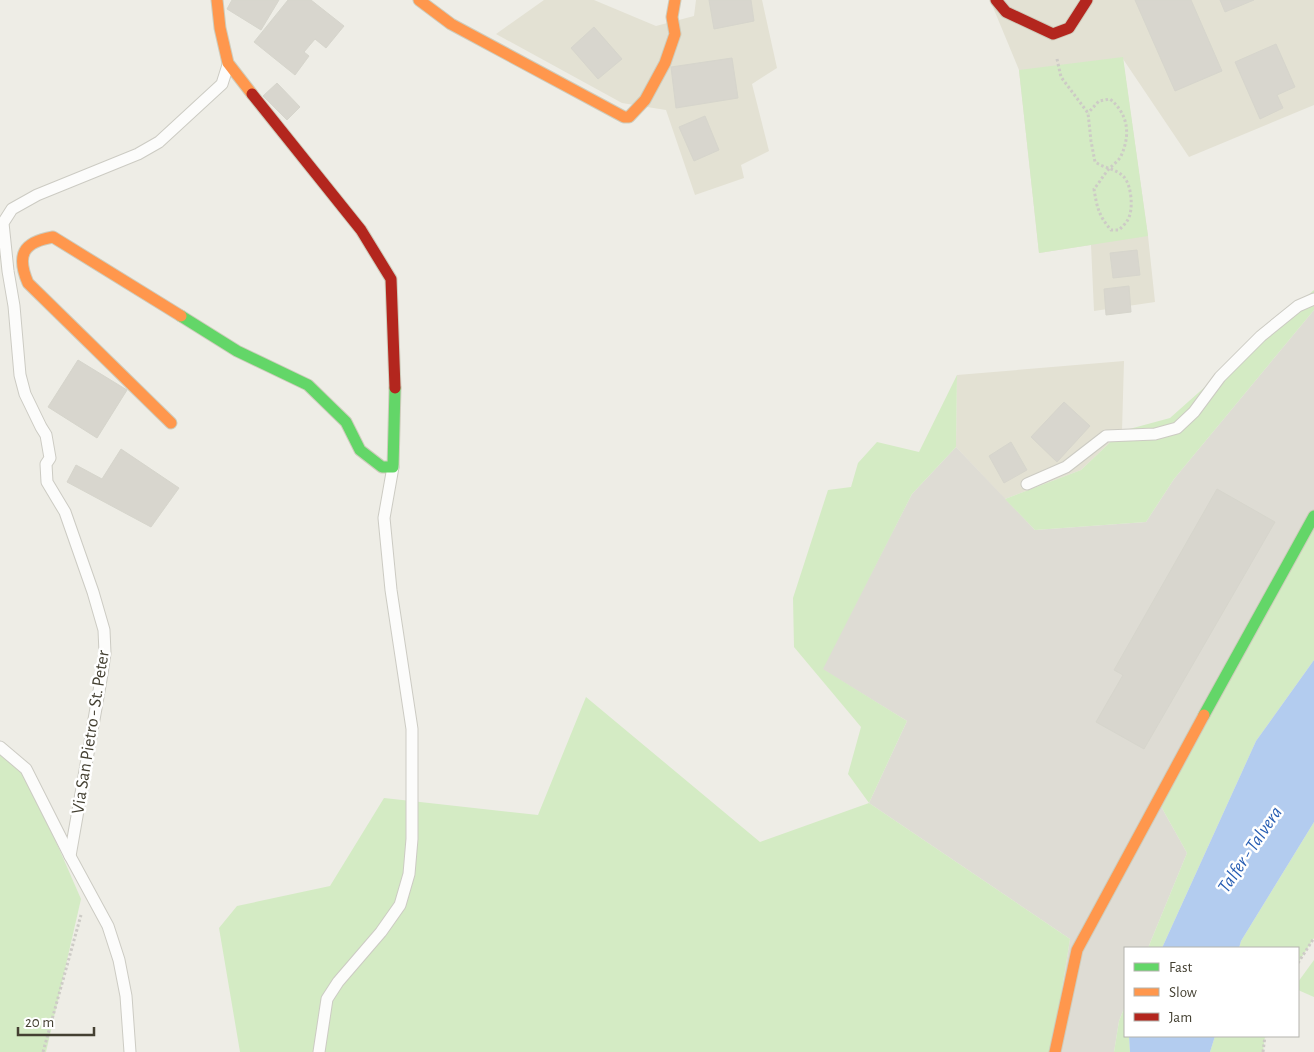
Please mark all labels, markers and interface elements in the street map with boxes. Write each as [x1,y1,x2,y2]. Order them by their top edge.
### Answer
street label: Via San Pietro - St. Peter [69,649,113,815]
water label: Talfer - Talvera [1215,803,1286,896]
legend [1124,947,1299,1037]
text: Fast [1169,960,1193,975]
text: Slow [1169,985,1197,1000]
scale bar [18,1004,94,1036]
text: Jam [1169,1010,1192,1025]
text: 20 m [25,1015,54,1030]

